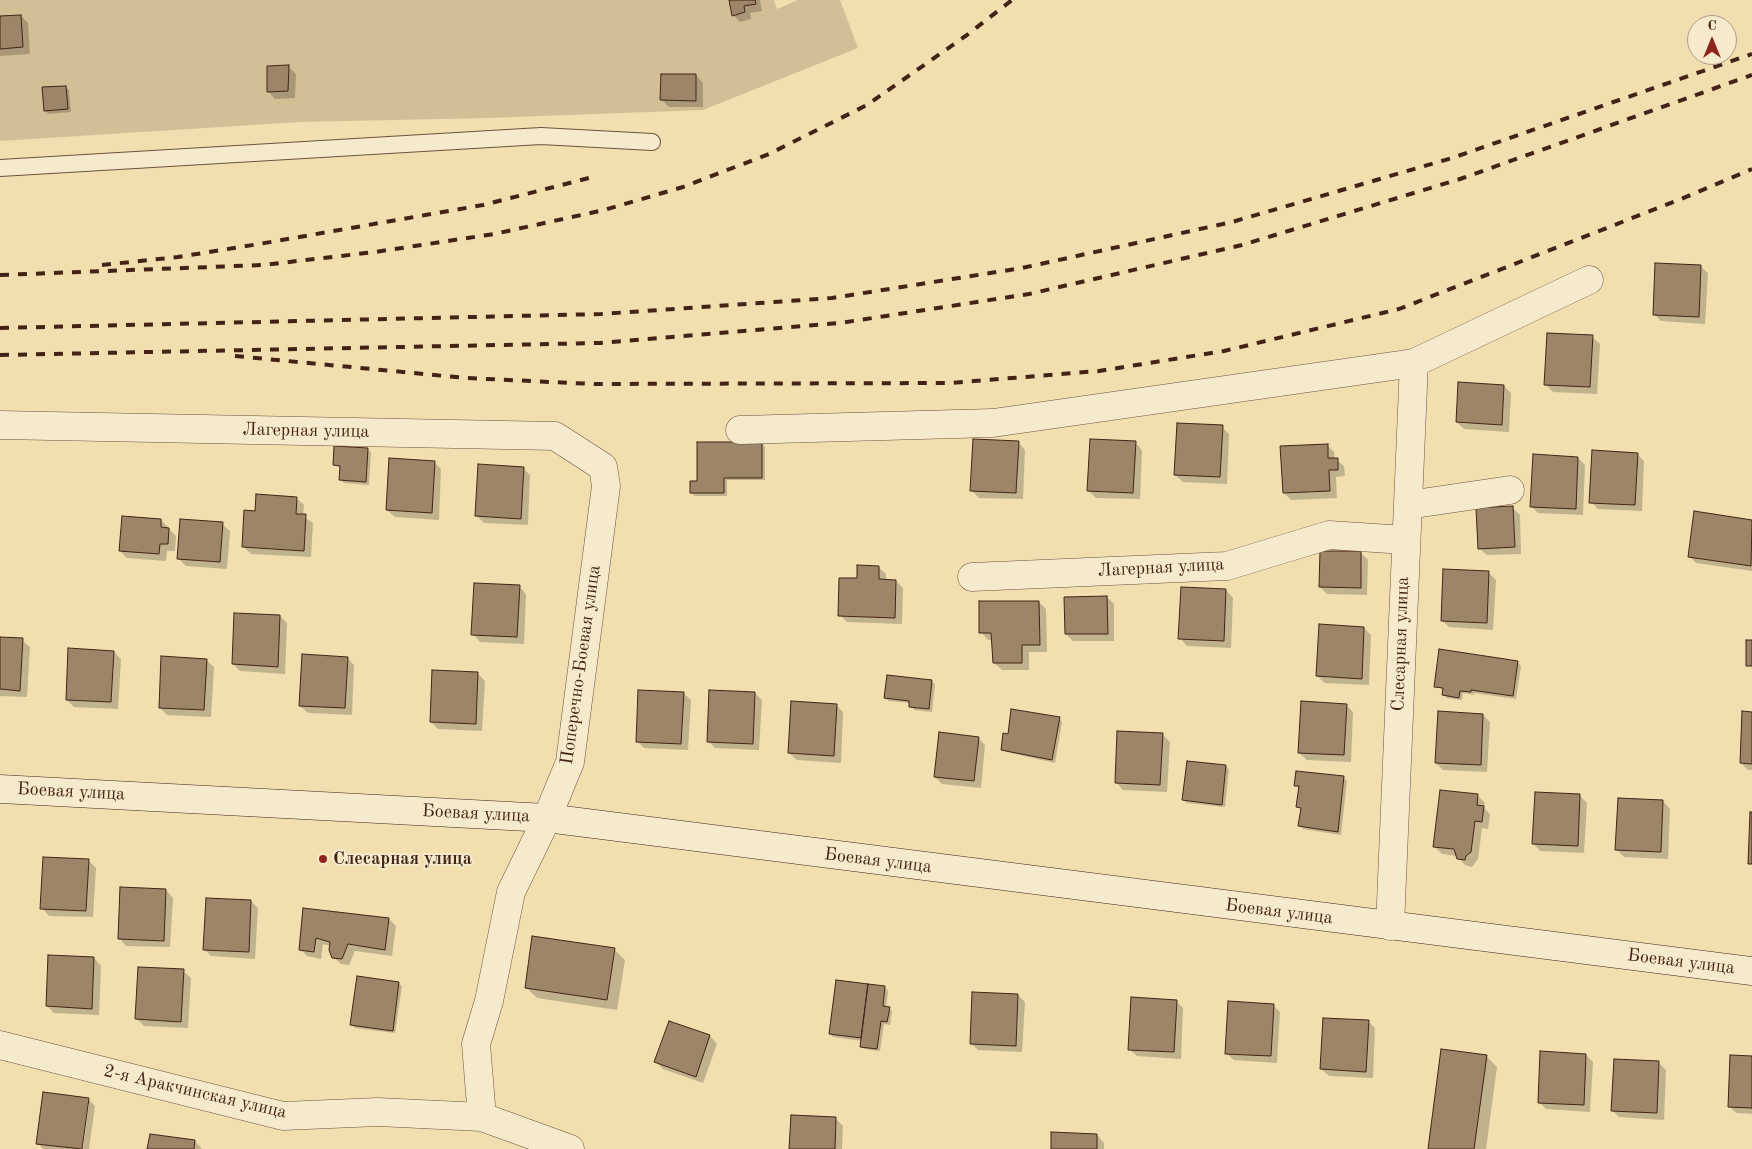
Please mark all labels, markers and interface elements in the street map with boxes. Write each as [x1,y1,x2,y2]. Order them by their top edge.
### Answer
north arrow [1687,15,1737,65]
text: С [1707,19,1717,33]
street label: Лагерная улица [243,419,369,443]
street label: Лагерная улица [1097,554,1225,582]
street label: Поперечно-Боевая улица [556,564,606,766]
street label: Слесарная улица [1388,576,1414,712]
street label: Боевая улица [17,778,125,806]
street label: Боевая улица [422,800,530,828]
street label: Боевая улица [823,844,933,878]
place label: Слесарная улица [333,848,472,870]
marker: Слесарная улица [317,853,329,865]
street label: Боевая улица [1224,895,1334,929]
street label: Боевая улица [1626,945,1736,979]
street label: 2-я Аракчинская улица [101,1060,289,1124]

